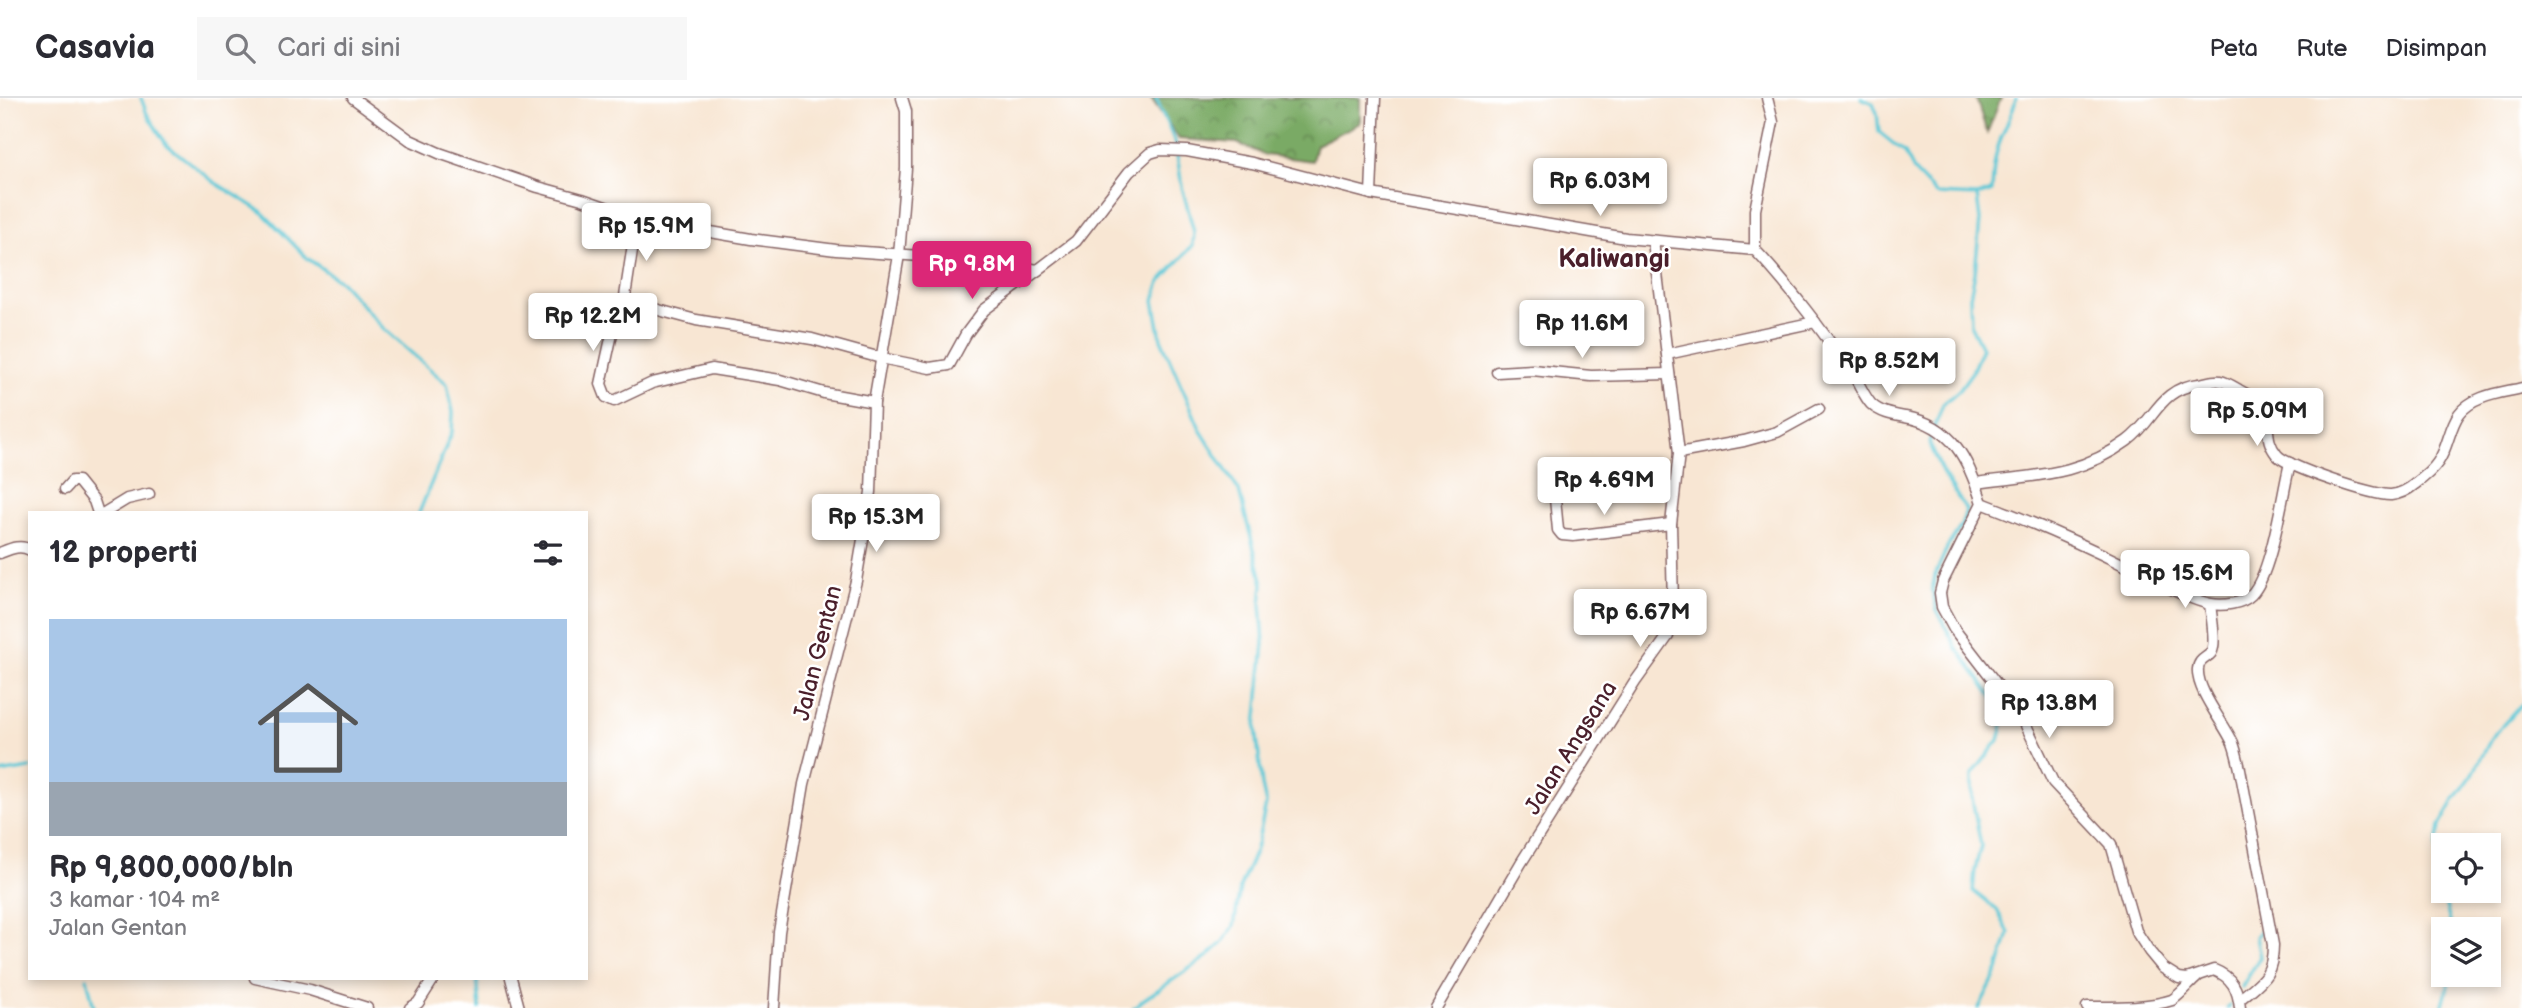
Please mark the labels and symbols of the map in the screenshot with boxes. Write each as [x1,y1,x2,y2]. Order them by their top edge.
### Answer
pin: Rp 6.03M [1528,158,1672,218]
pin: Rp 15.9M [574,204,718,263]
pin: Rp 9.8M [907,242,1037,301]
district label: Kaliwangi [1558,244,1670,275]
pin: Rp 12.2M [521,294,665,353]
pin: Rp 11.6M [1510,300,1654,360]
pin: Rp 8.52M [1817,338,1961,398]
pin: Rp 5.09M [2185,388,2329,448]
pin: Rp 4.69M [1532,458,1676,517]
pin: Rp 15.3M [804,494,948,554]
pin: Rp 15.6M [2113,550,2257,610]
street label: Jalan Gentan [788,583,848,723]
pin: Rp 6.67M [1568,589,1712,649]
street label: Jalan Angsana [1519,676,1623,820]
pin: Rp 13.8M [1977,680,2121,740]

